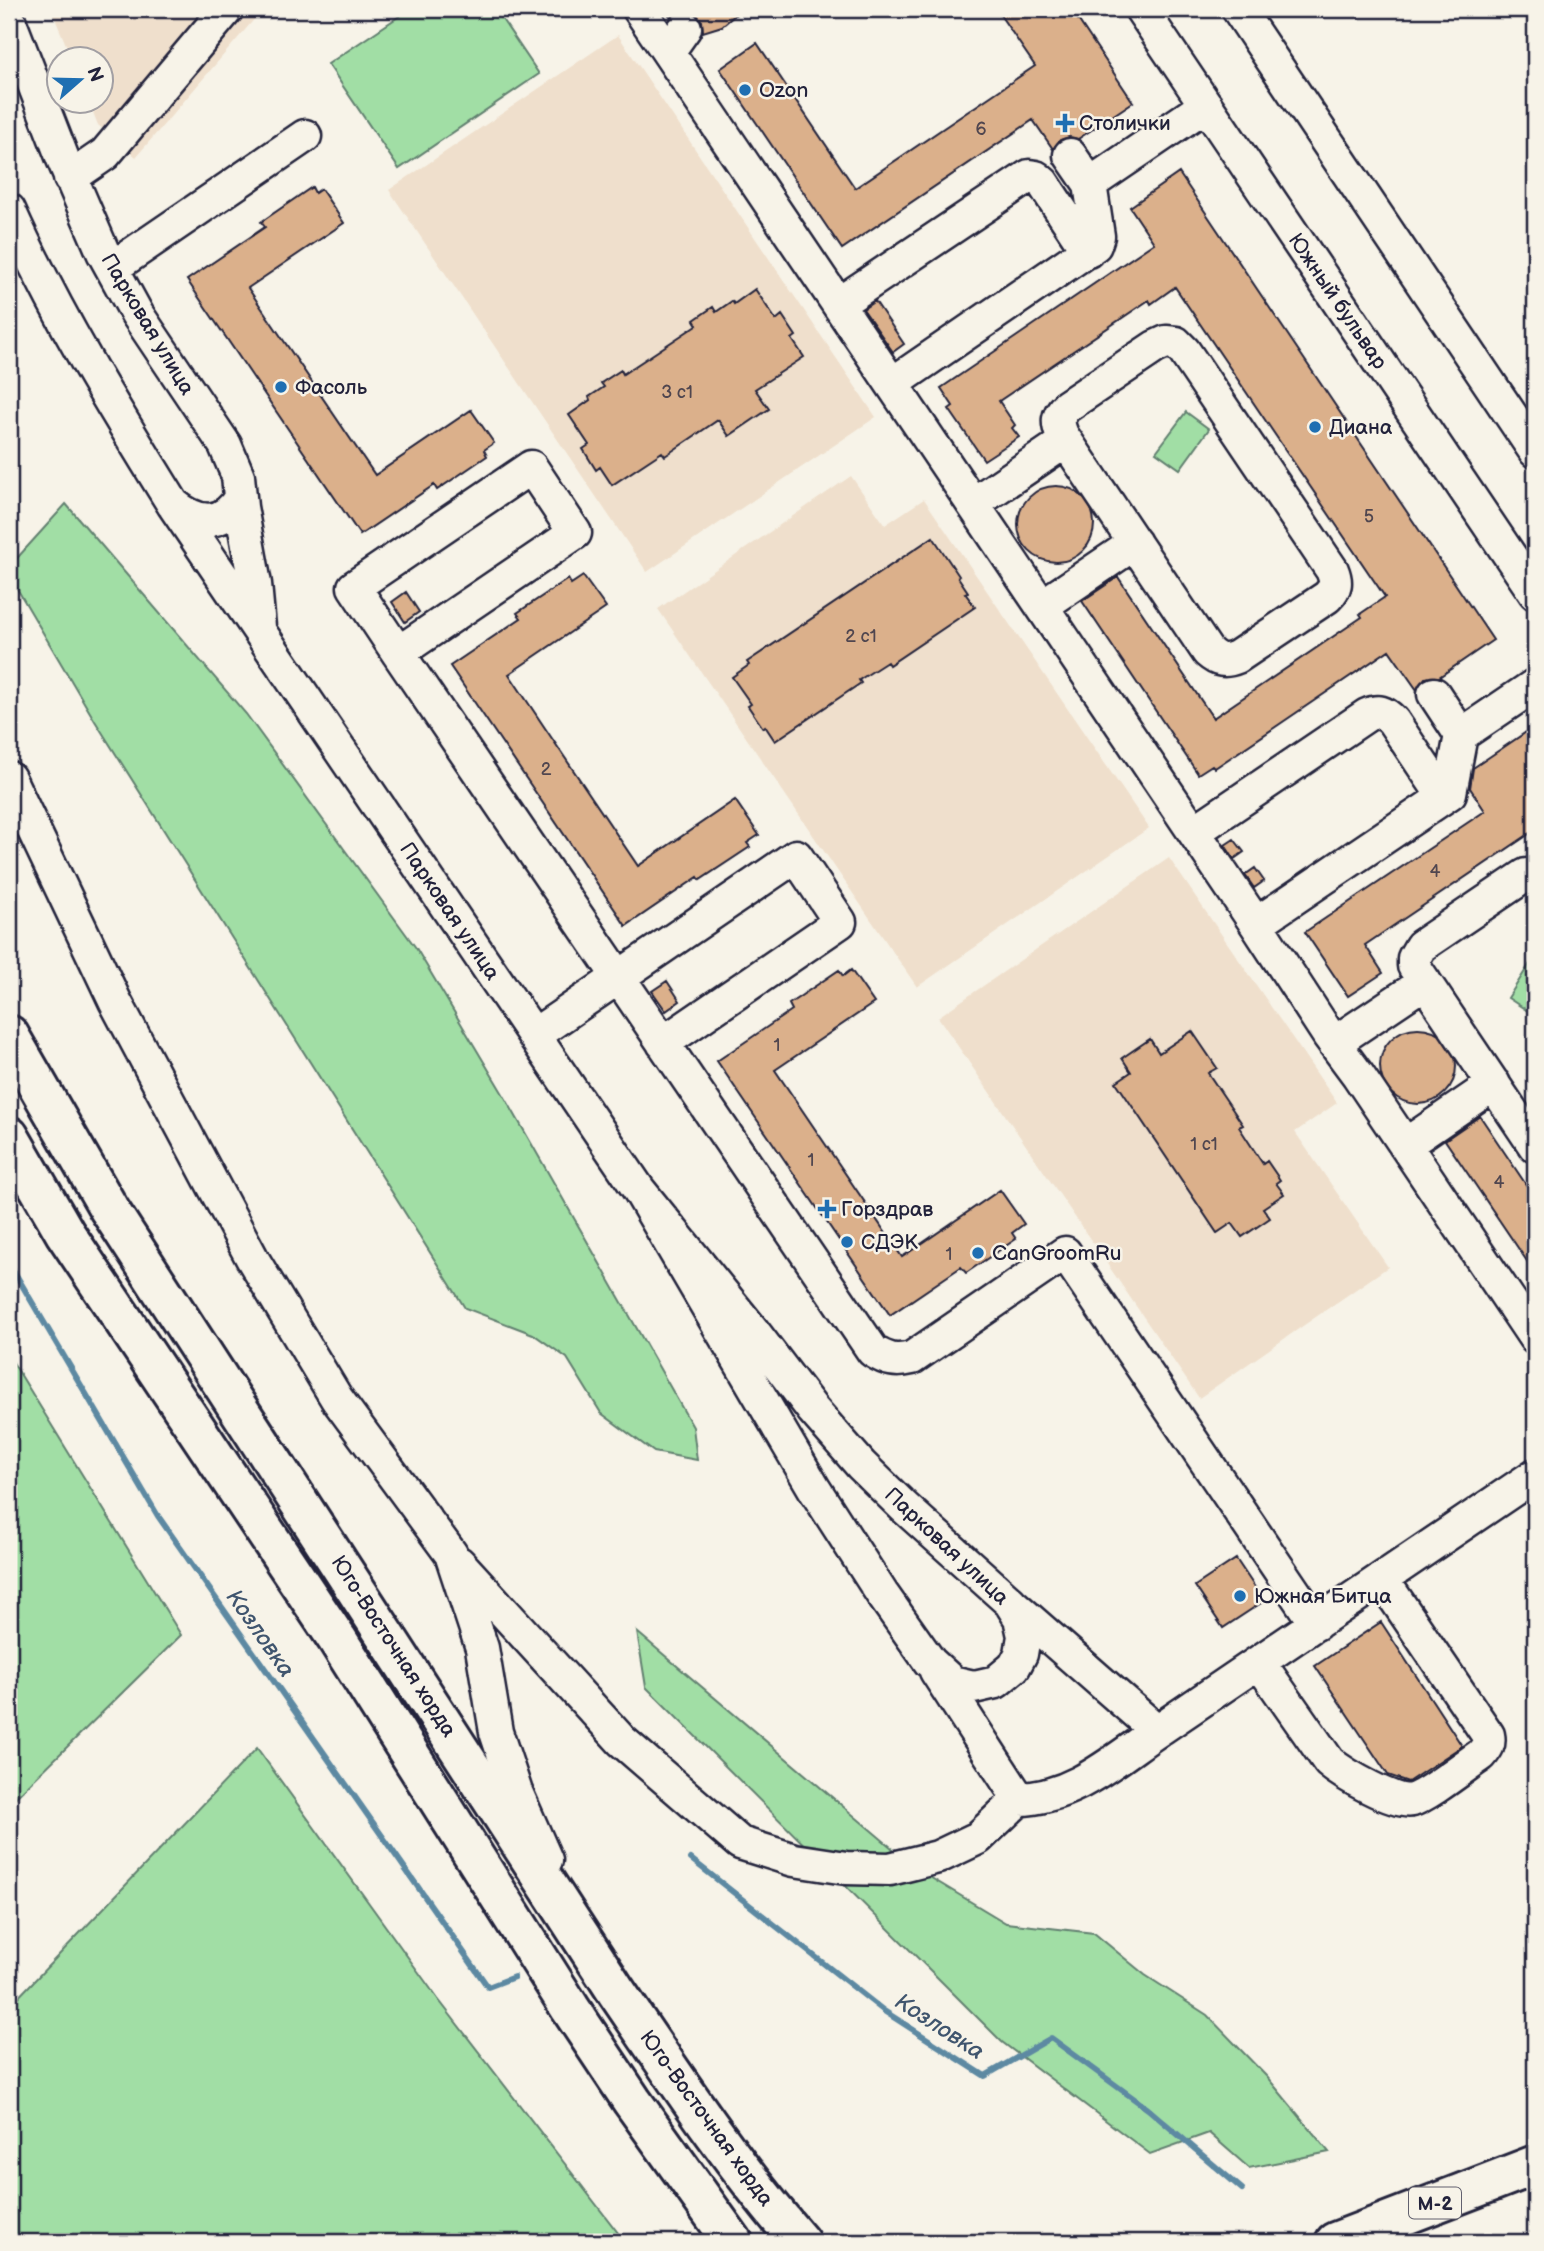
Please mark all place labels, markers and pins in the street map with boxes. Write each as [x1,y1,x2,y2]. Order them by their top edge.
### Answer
place label: Ozon [759,78,808,103]
marker: Ozon [737,82,753,98]
place label: Столички [1079,111,1171,136]
marker: Столички [1057,115,1073,131]
place label: Фасоль [295,375,368,400]
marker: Фасоль [273,379,289,395]
place label: Диана [1329,415,1393,440]
marker: Диана [1307,419,1323,435]
place label: Горздрав [841,1197,933,1222]
marker: Горздрав [819,1201,835,1217]
place label: СДЭК [861,1230,918,1255]
marker: СДЭК [839,1234,855,1250]
place label: CanGroomRu [992,1241,1121,1266]
marker: CanGroomRu [970,1245,986,1261]
place label: Южная Битца [1254,1584,1392,1609]
marker: Южная Битца [1232,1588,1248,1604]

